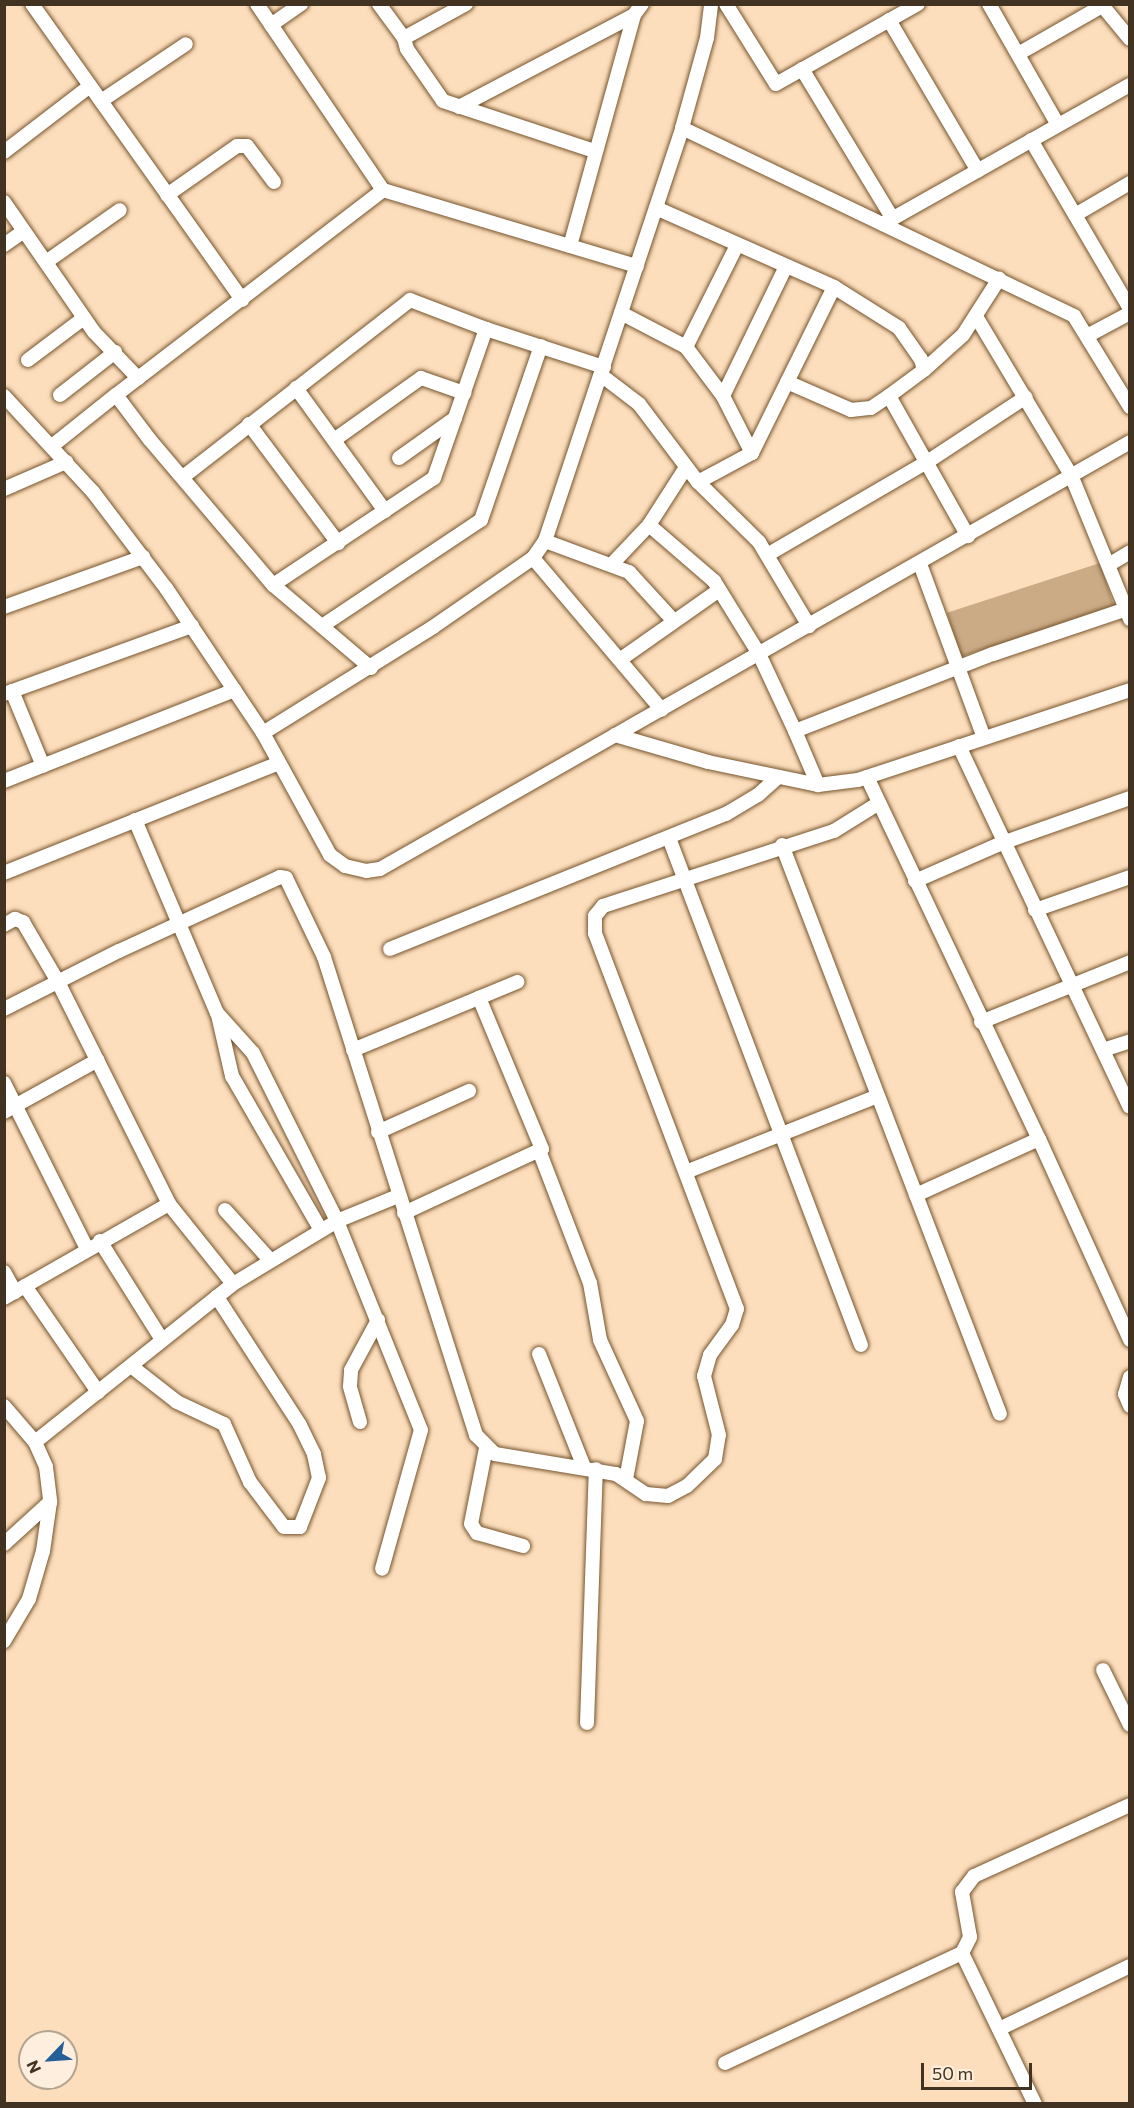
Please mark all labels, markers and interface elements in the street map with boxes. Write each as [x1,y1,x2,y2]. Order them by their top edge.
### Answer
north arrow [18,2030,78,2090]
scale bar [924,2051,1035,2089]
text: N [22,2058,44,2076]
text: 50 m [932,2062,973,2084]

